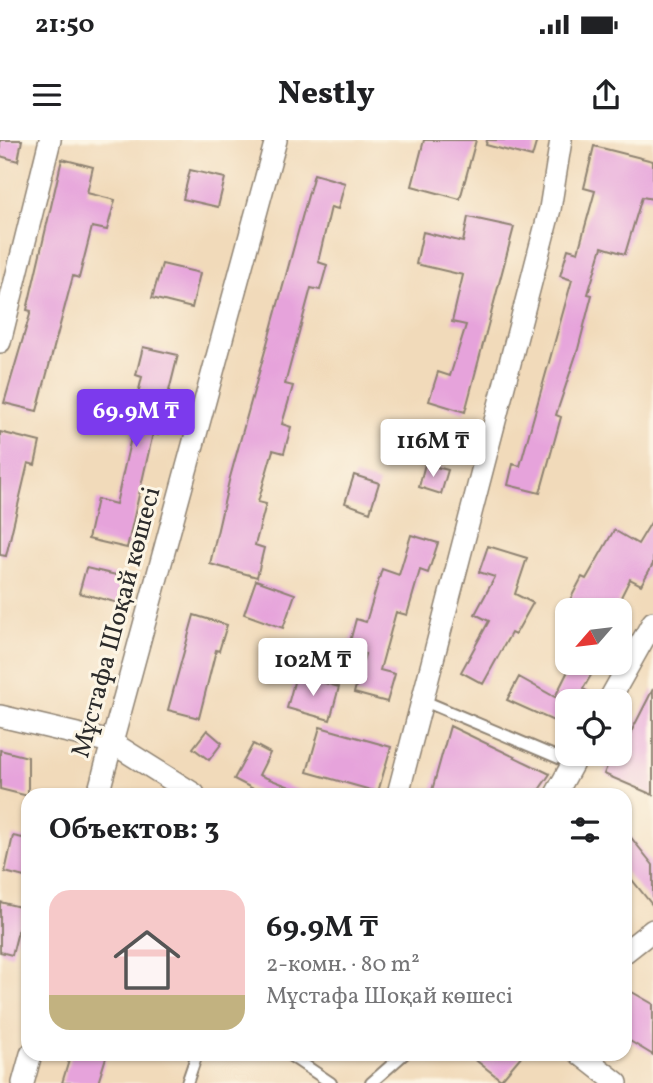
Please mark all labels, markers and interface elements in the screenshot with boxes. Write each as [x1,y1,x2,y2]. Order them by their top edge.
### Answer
text: 21:50 [35,7,95,43]
text: Nestly [278,73,375,117]
icon: menu [28,76,66,114]
icon: share [587,76,625,114]
pin: 69.9M ₸ [71,390,201,449]
text: 69.9M ₸ [93,396,179,428]
pin: 116M ₸ [376,420,490,479]
text: 116M ₸ [396,426,470,458]
street label: Мұстафа Шоқай көшесі [63,483,170,762]
north arrow [555,598,632,676]
map controls [555,598,632,766]
pin: 102M ₸ [256,638,370,698]
text: 102M ₸ [274,645,352,677]
button: locate [555,689,632,766]
text: Объектов: 3 [49,809,219,851]
icon: filters [566,811,604,849]
text: 69.9M ₸ [266,907,379,949]
icon: home [105,918,189,1002]
text: 2-комн. · 80 m² [266,949,420,981]
text: Мұстафа Шоқай көшесі [266,981,513,1013]

